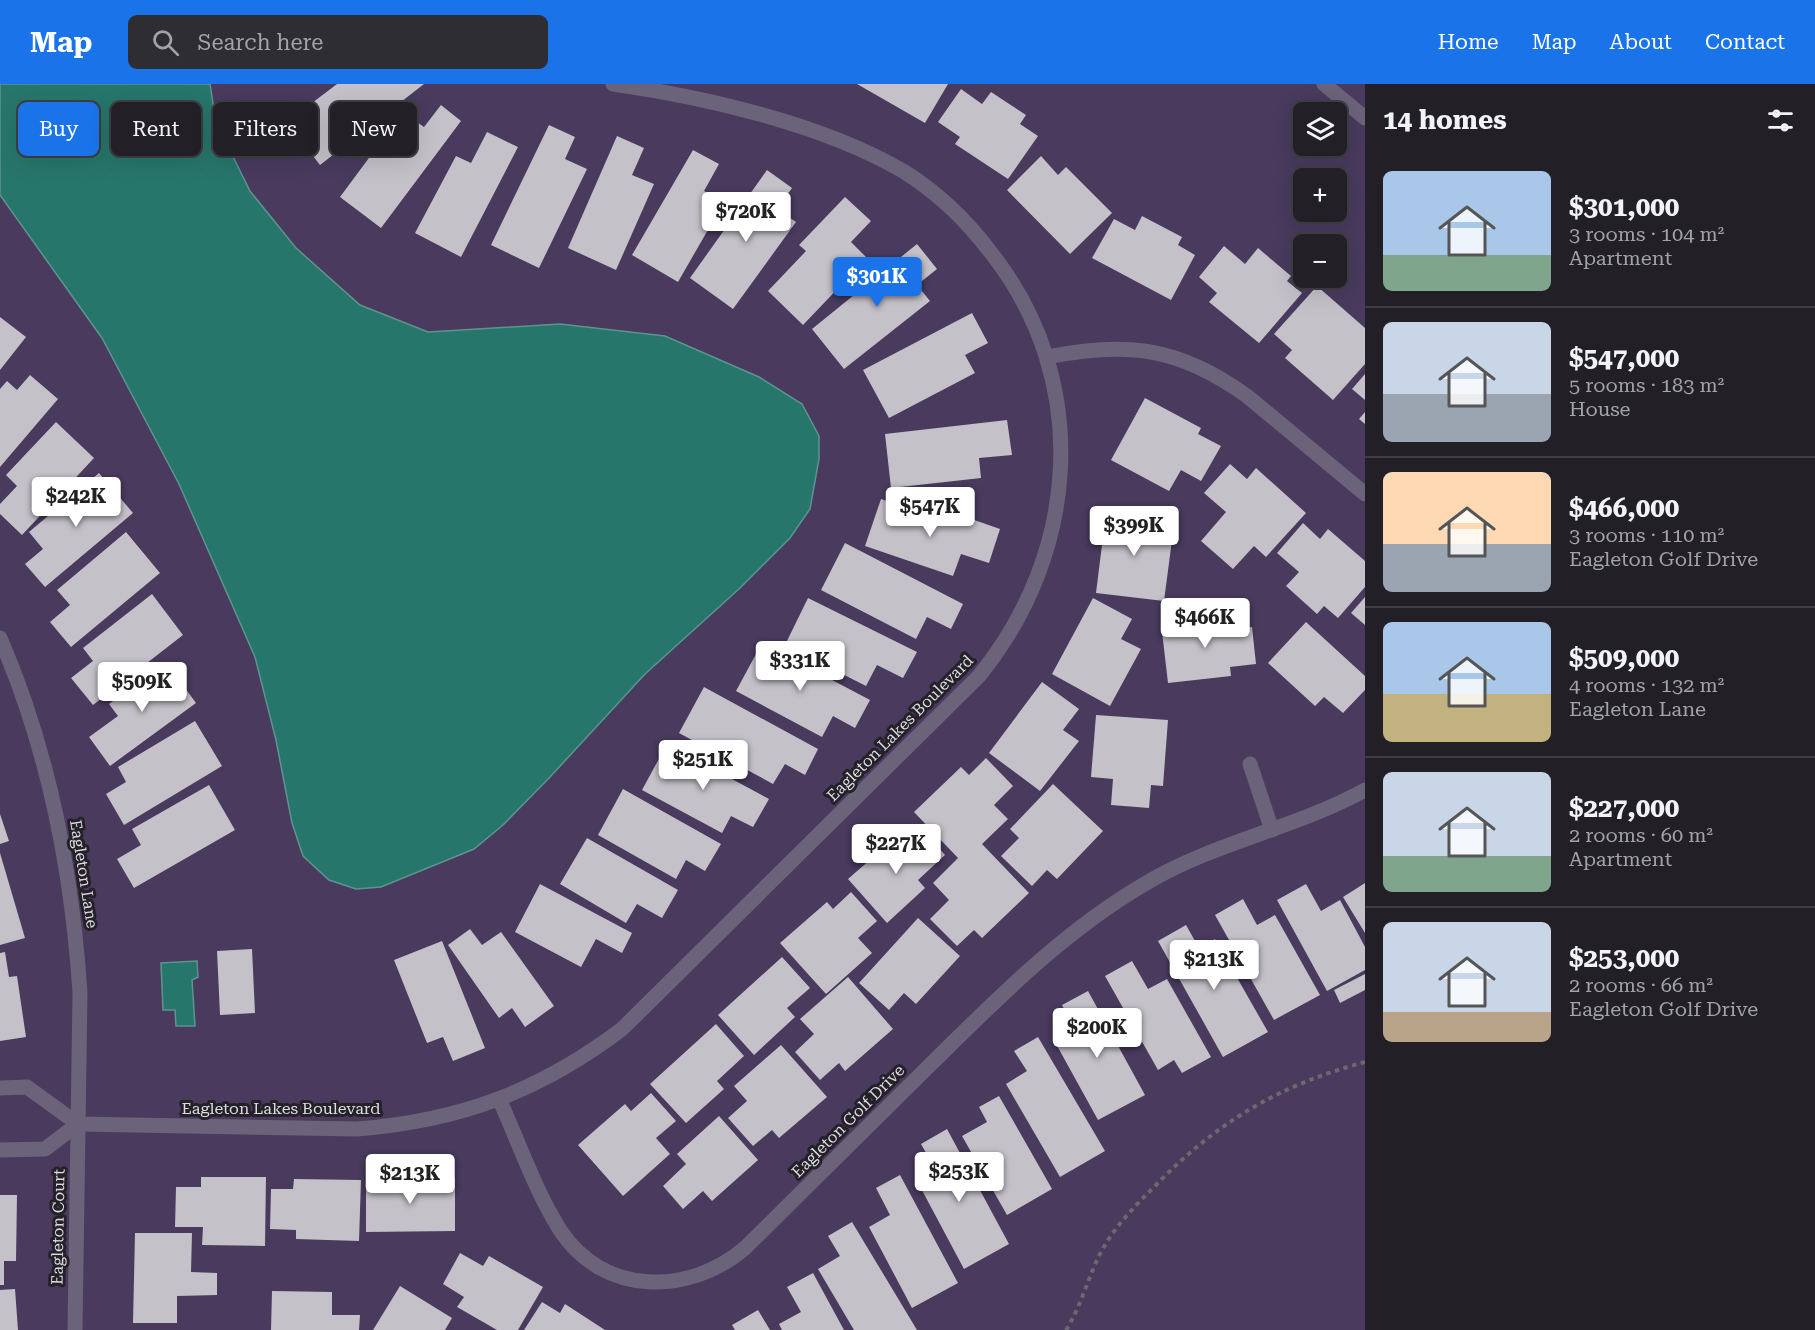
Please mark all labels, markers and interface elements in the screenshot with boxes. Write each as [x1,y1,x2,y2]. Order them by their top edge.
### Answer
search box [128,15,548,69]
text: Map [30,26,92,59]
icon: search [149,26,182,59]
text: Search here [197,30,323,55]
text: Home [1438,30,1499,54]
text: Map [1532,30,1577,54]
text: About [1610,30,1672,54]
text: Contact [1705,30,1785,54]
chip: Buy [18,102,99,156]
chip: Rent [111,102,201,156]
chip: Filters [213,102,318,156]
chip: New [330,102,417,156]
map controls [1293,102,1347,288]
button: layers [1293,102,1347,156]
icon: filters [1764,104,1797,137]
text: 14 homes [1383,105,1507,135]
button: + [1293,168,1347,222]
pin: $720K [704,192,788,243]
text: $301,000 [1569,192,1679,222]
icon: home [1431,195,1503,267]
text: $720K [716,199,776,223]
text: 3 rooms · 104 m² [1569,222,1724,246]
button: − [1293,234,1347,288]
text: Apartment [1569,246,1672,270]
pin: $301K [835,257,919,308]
text: $301K [847,264,907,288]
text: $547,000 [1569,343,1679,373]
icon: home [1431,346,1503,418]
text: 5 rooms · 183 m² [1569,373,1724,397]
text: House [1569,397,1631,421]
pin: $242K [34,477,118,528]
text: $242K [46,484,106,508]
pin: $547K [888,487,972,538]
text: $466,000 [1569,493,1679,523]
text: $547K [900,494,960,518]
icon: home [1431,496,1503,568]
pin: $399K [1092,506,1176,557]
text: $399K [1104,513,1164,537]
text: 3 rooms · 110 m² [1569,523,1724,547]
text: Eagleton Golf Drive [1569,547,1758,571]
pin: $466K [1163,598,1247,649]
text: $466K [1175,605,1235,629]
pin: $331K [758,641,842,692]
text: $509,000 [1569,643,1679,673]
icon: home [1431,646,1503,718]
text: $331K [770,648,830,672]
street label: Eagleton Lakes Boulevard [823,651,977,805]
pin: $509K [100,662,184,713]
text: $509K [112,669,172,693]
text: 4 rooms · 132 m² [1569,673,1724,697]
text: Eagleton Lane [1569,697,1706,721]
pin: $251K [661,740,745,791]
text: $251K [673,747,733,771]
text: $227,000 [1569,793,1679,823]
icon: home [1431,796,1503,868]
street label: Eagleton Lane [66,818,102,930]
text: 2 rooms · 60 m² [1569,823,1713,847]
pin: $227K [854,824,938,875]
text: $227K [866,831,926,855]
text: Apartment [1569,847,1672,871]
pin: $213K [1172,940,1256,991]
text: $253,000 [1569,943,1679,973]
icon: home [1431,946,1503,1018]
text: $213K [1184,947,1244,971]
text: 2 rooms · 66 m² [1569,973,1713,997]
text: Eagleton Golf Drive [1569,997,1758,1021]
pin: $200K [1055,1008,1139,1059]
text: $200K [1067,1015,1127,1039]
street label: Eagleton Golf Drive [788,1061,908,1181]
street label: Eagleton Lakes Boulevard [181,1099,381,1118]
pin: $253K [917,1152,1001,1203]
pin: $213K [368,1154,452,1205]
text: $253K [929,1159,989,1183]
text: $213K [380,1161,440,1185]
street label: Eagleton Court [47,1169,69,1285]

